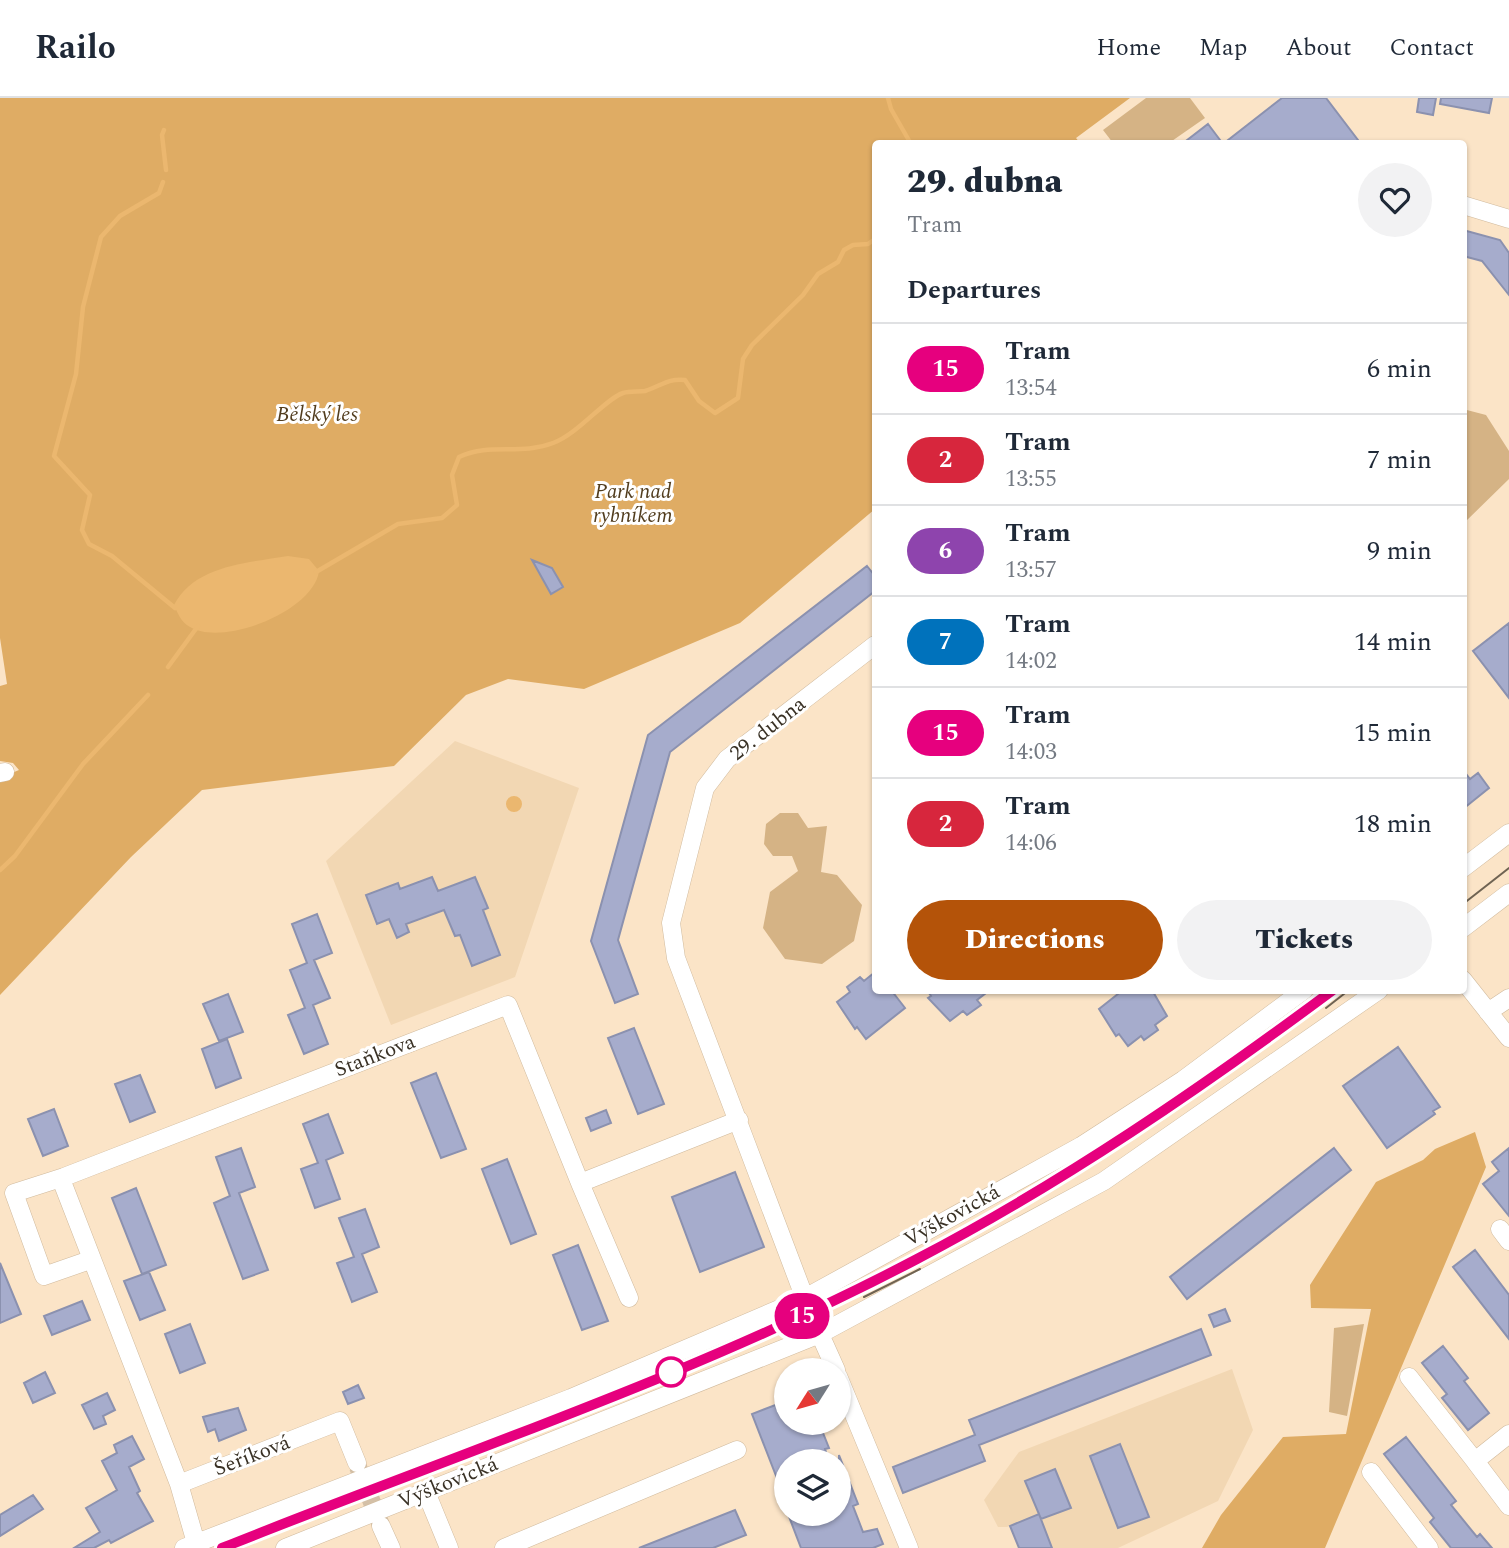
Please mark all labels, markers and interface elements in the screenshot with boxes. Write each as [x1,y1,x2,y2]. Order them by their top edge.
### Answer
text: Railo [35,23,116,73]
text: Home [1096,30,1161,66]
text: Map [1199,30,1247,66]
text: About [1285,30,1351,66]
text: Contact [1389,30,1474,66]
text: 29. dubna [907,157,1062,207]
button: heart [1358,163,1432,237]
text: Tram [907,208,962,243]
text: Departures [907,270,1041,310]
text: Tram [1005,331,1071,371]
text: 6 min [1367,349,1432,389]
text: 15 [932,351,959,387]
text: 13:54 [1005,371,1057,406]
park label: Bělský les [276,399,358,431]
text: Tram [1005,422,1071,462]
text: 7 min [1367,440,1432,480]
text: 2 [939,442,952,478]
text: 13:55 [1005,462,1057,497]
park label: Park nad rybníkem [593,476,673,532]
text: Tram [1005,513,1071,553]
text: 9 min [1367,531,1432,571]
text: 6 [939,533,952,569]
text: 13:57 [1005,553,1057,588]
text: Tram [1005,604,1071,644]
text: 14 min [1354,622,1432,662]
text: 7 [939,624,952,660]
text: 14:02 [1005,644,1057,679]
street label: 29. dubna [723,688,814,769]
text: Tram [1005,695,1071,735]
text: 15 min [1354,713,1432,753]
text: 15 [932,715,959,751]
text: 14:03 [1005,735,1057,770]
text: Tram [1005,786,1071,826]
text: 18 min [1354,804,1432,844]
text: 2 [939,806,952,842]
text: 14:06 [1005,826,1057,861]
button: Directions [907,900,1163,980]
button: Tickets [1177,900,1432,980]
street label: Staňkova [330,1026,421,1086]
street label: Výškovická [898,1176,1007,1256]
line badge: 15 [770,1293,834,1339]
text: 15 [789,1298,815,1334]
unlabelled marker [656,1357,686,1387]
north arrow [774,1358,850,1435]
map controls [774,1358,851,1526]
street label: Šeříková [209,1427,296,1485]
street label: Výškovická [393,1448,504,1518]
button: layers [774,1449,851,1526]

